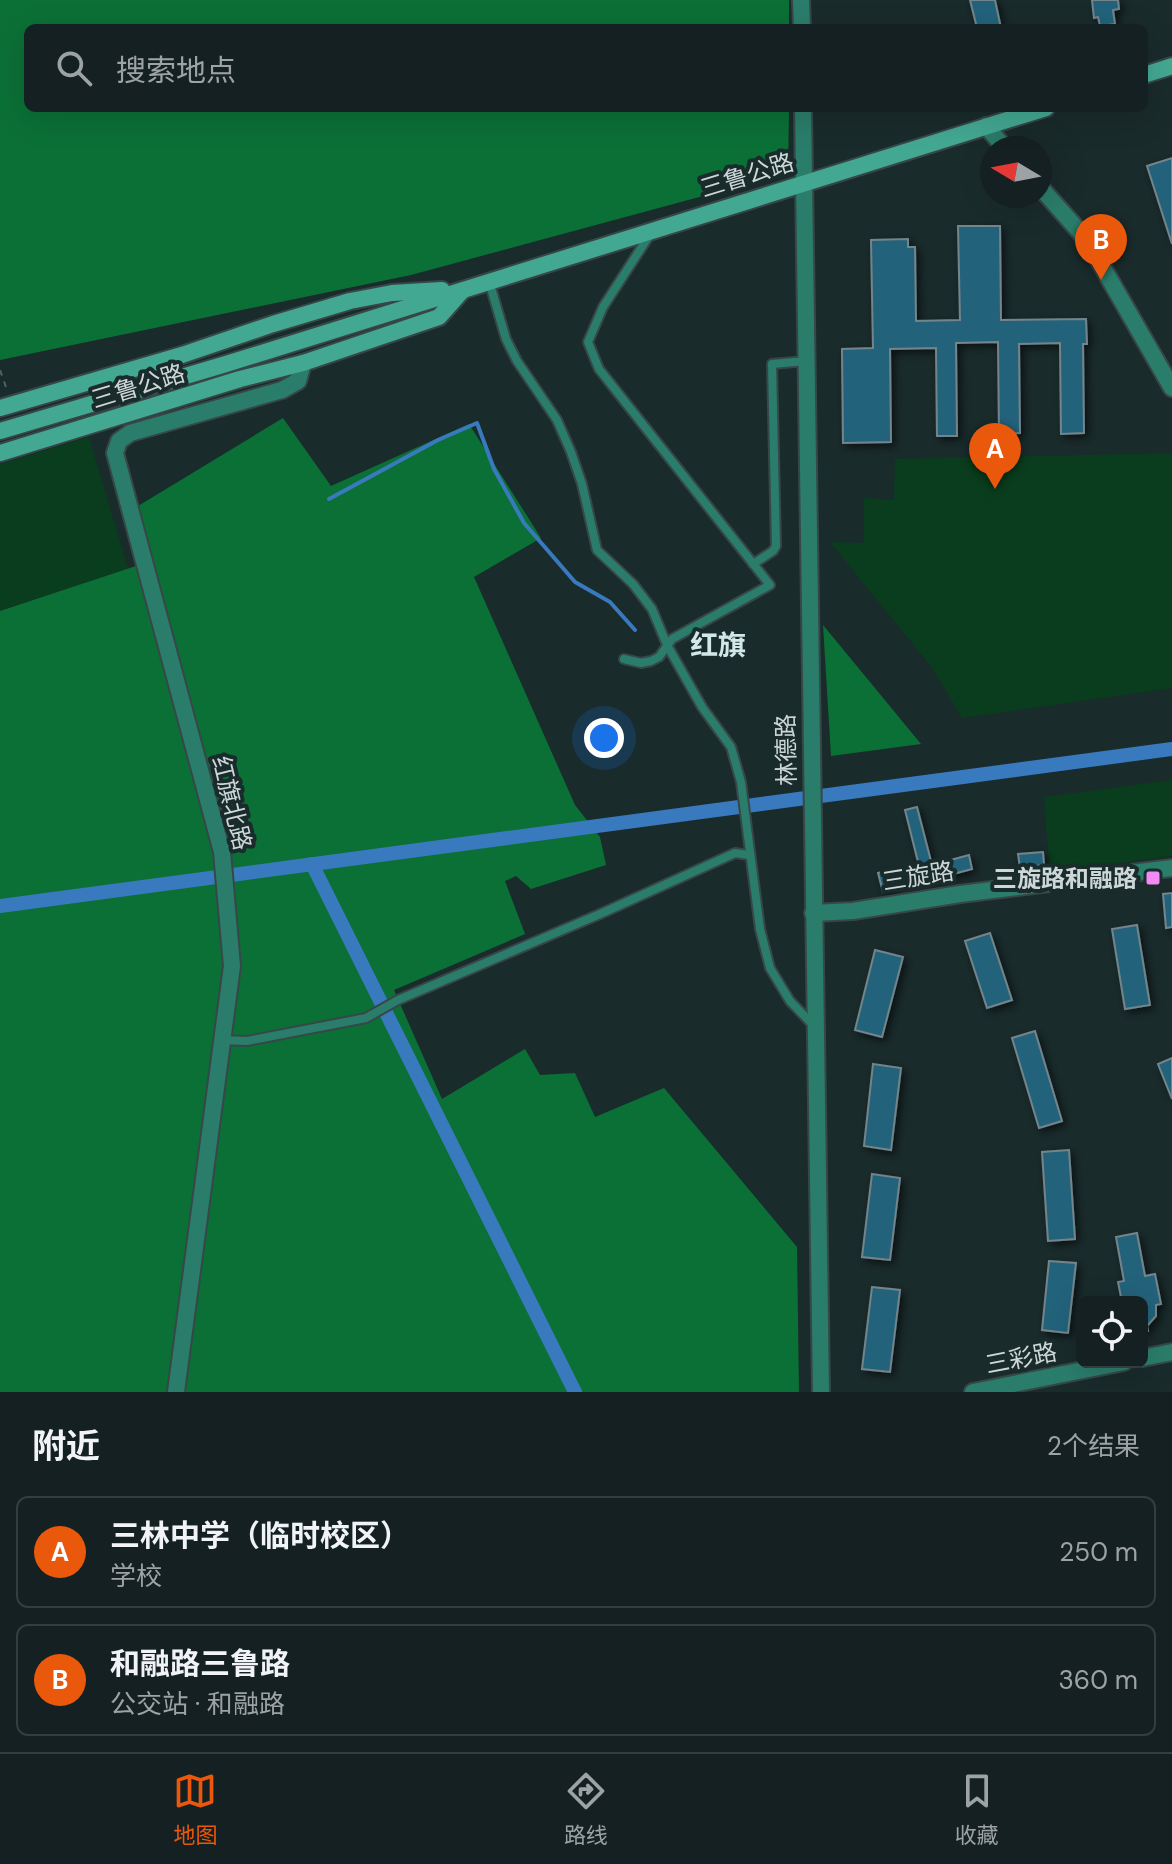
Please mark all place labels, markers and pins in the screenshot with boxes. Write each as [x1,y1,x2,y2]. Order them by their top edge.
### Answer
pin: B [1075,214,1127,280]
pin: A [969,423,1021,489]
place label: 三旋路和融路 [993,863,1137,894]
marker: 三旋路和融路 [1144,869,1162,887]

